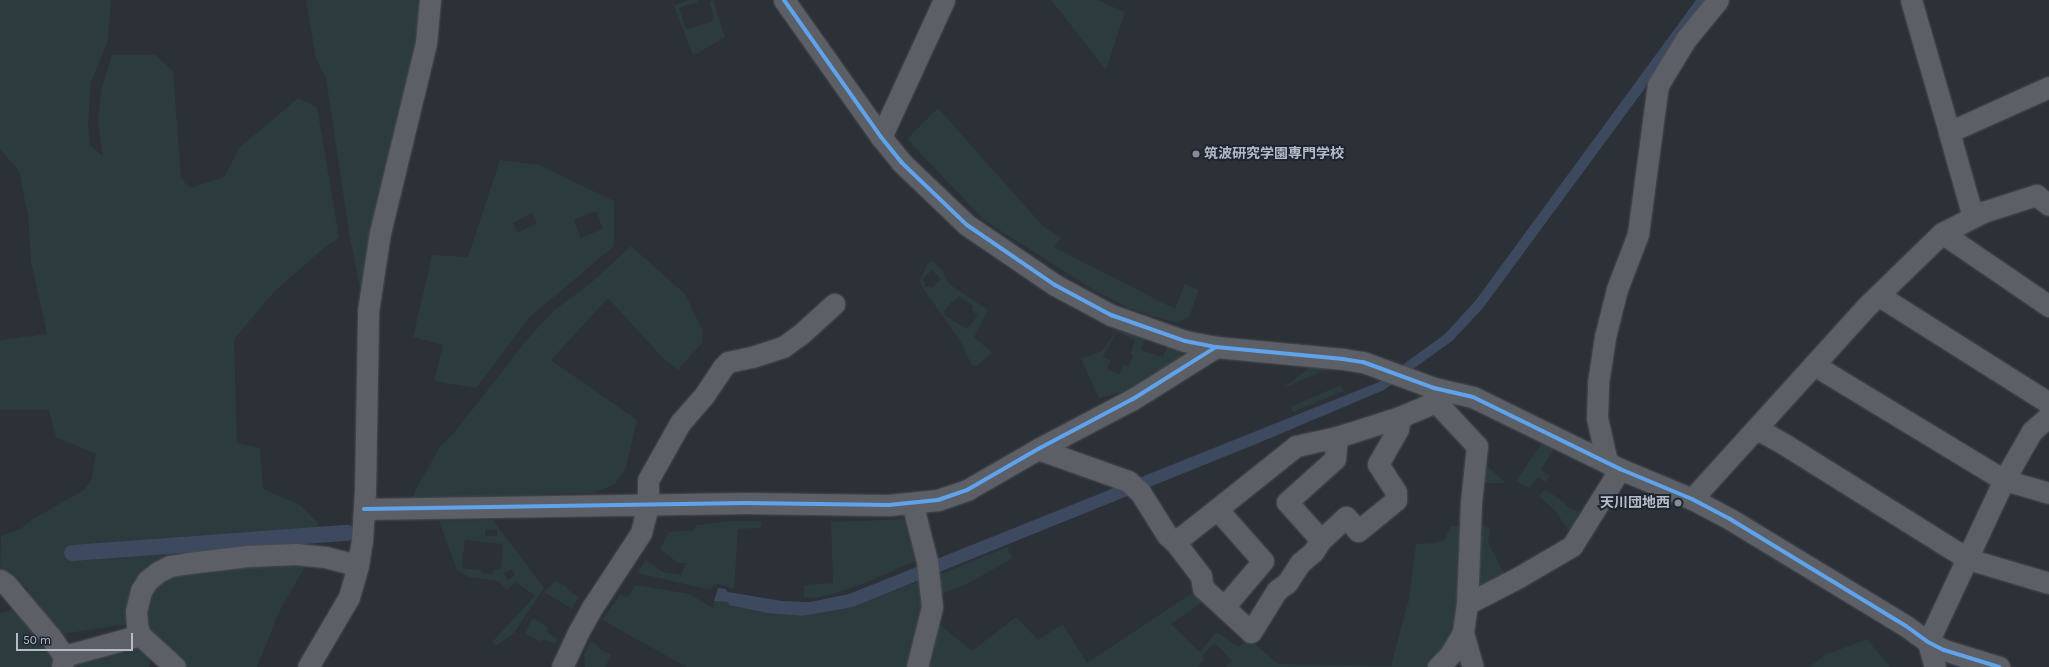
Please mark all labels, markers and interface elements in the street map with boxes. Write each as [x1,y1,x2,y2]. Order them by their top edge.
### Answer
place label: 筑波研究学園専門学校 [1204,146,1344,162]
marker: 筑波研究学園専門学校 [1191,149,1201,159]
place label: 天川団地西 [1600,495,1670,511]
marker: 天川団地西 [1673,498,1683,508]
scale bar [18,625,135,651]
text: 50 m [23,633,51,647]

